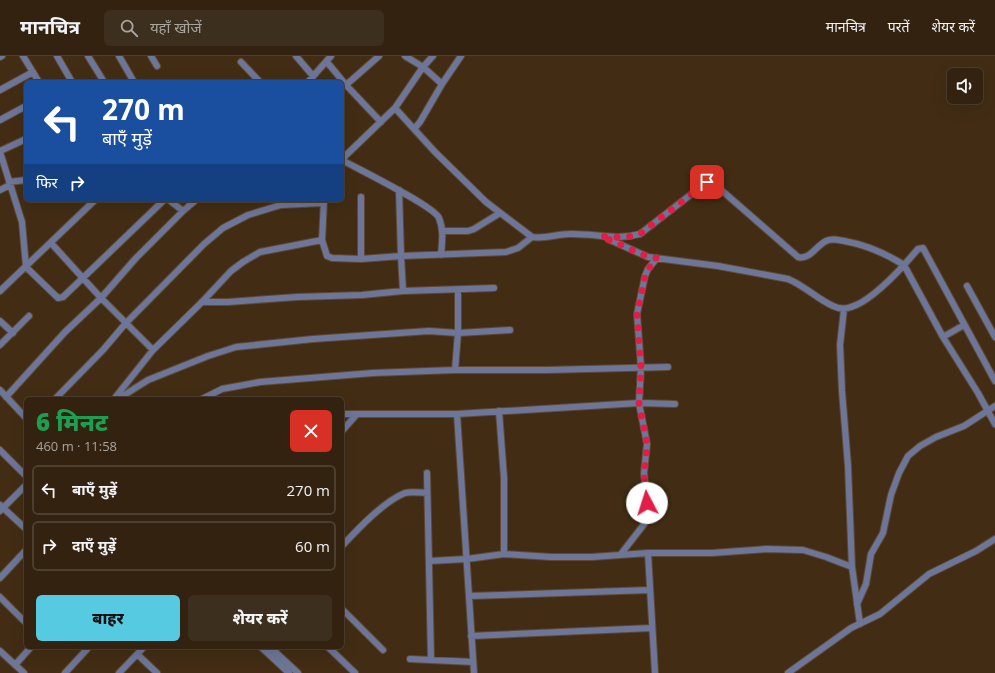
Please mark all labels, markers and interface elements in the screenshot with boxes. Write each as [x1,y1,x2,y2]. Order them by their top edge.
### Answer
search box [104,10,384,46]
text: मानचित्र [20,14,80,40]
icon: search [118,17,140,39]
text: यहाँ खोजें [150,17,202,37]
text: मानचित्र [826,17,866,36]
text: परतें [888,17,910,36]
text: शेयर करें [932,17,975,36]
map controls [947,68,983,104]
button: sound [947,68,983,104]
text: 270 m [102,90,185,128]
icon: left [36,96,88,148]
text: बाएँ मुड़ें [102,126,152,150]
pin [690,165,724,199]
icon: arrive [696,171,718,193]
text: फिर [36,172,58,192]
icon: right [66,172,88,194]
text: 6 मिनट [36,405,108,438]
button: close [290,410,332,452]
text: 460 m · 11:58 [36,437,117,455]
icon: left [38,479,60,501]
text: बाएँ मुड़ें [72,479,117,499]
text: 270 m [286,480,330,500]
position arrow [626,482,668,524]
icon: right [38,535,60,557]
text: दाएँ मुड़ें [72,535,116,555]
text: 60 m [295,536,330,556]
button: बाहर [36,595,180,641]
button: शेयर करें [188,595,332,641]

